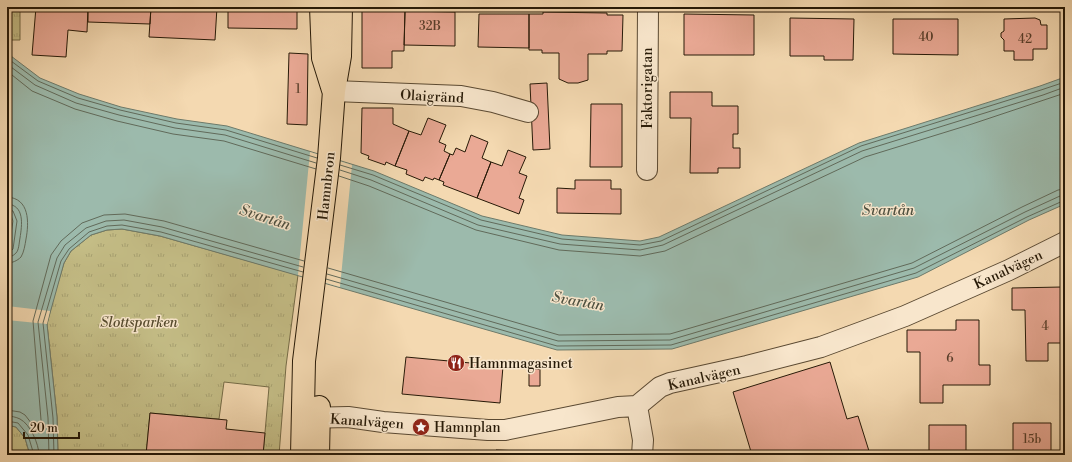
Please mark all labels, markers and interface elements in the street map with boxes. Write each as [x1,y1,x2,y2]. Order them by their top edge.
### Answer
house number: 32B [419,19,441,34]
house number: 40 [918,30,934,45]
house number: 42 [1018,32,1032,47]
street label: Faktorigatan [639,47,657,129]
house number: 1 [295,82,301,97]
street label: Olaigränd [400,86,464,108]
street label: Hamnbron [314,150,340,221]
water label: Svartån [237,200,293,235]
water label: Svartån [862,201,915,220]
street label: Kanalvägen [971,246,1046,294]
water label: Svartån [550,288,606,316]
park label: Slottsparken [100,314,178,332]
house number: 4 [1041,319,1049,334]
house number: 6 [946,351,954,366]
restaurant icon: Hamnmagasinet [446,353,466,373]
place label: Hamnmagasinet [469,355,573,373]
street label: Kanalvägen [666,361,743,395]
street label: Kanalvägen [329,410,405,434]
scale bar [24,414,79,440]
place icon: Hamnplan [411,417,431,437]
place label: Hamnplan [434,419,501,437]
text: 20 m [30,421,58,436]
house number: 15b [1023,432,1041,447]

